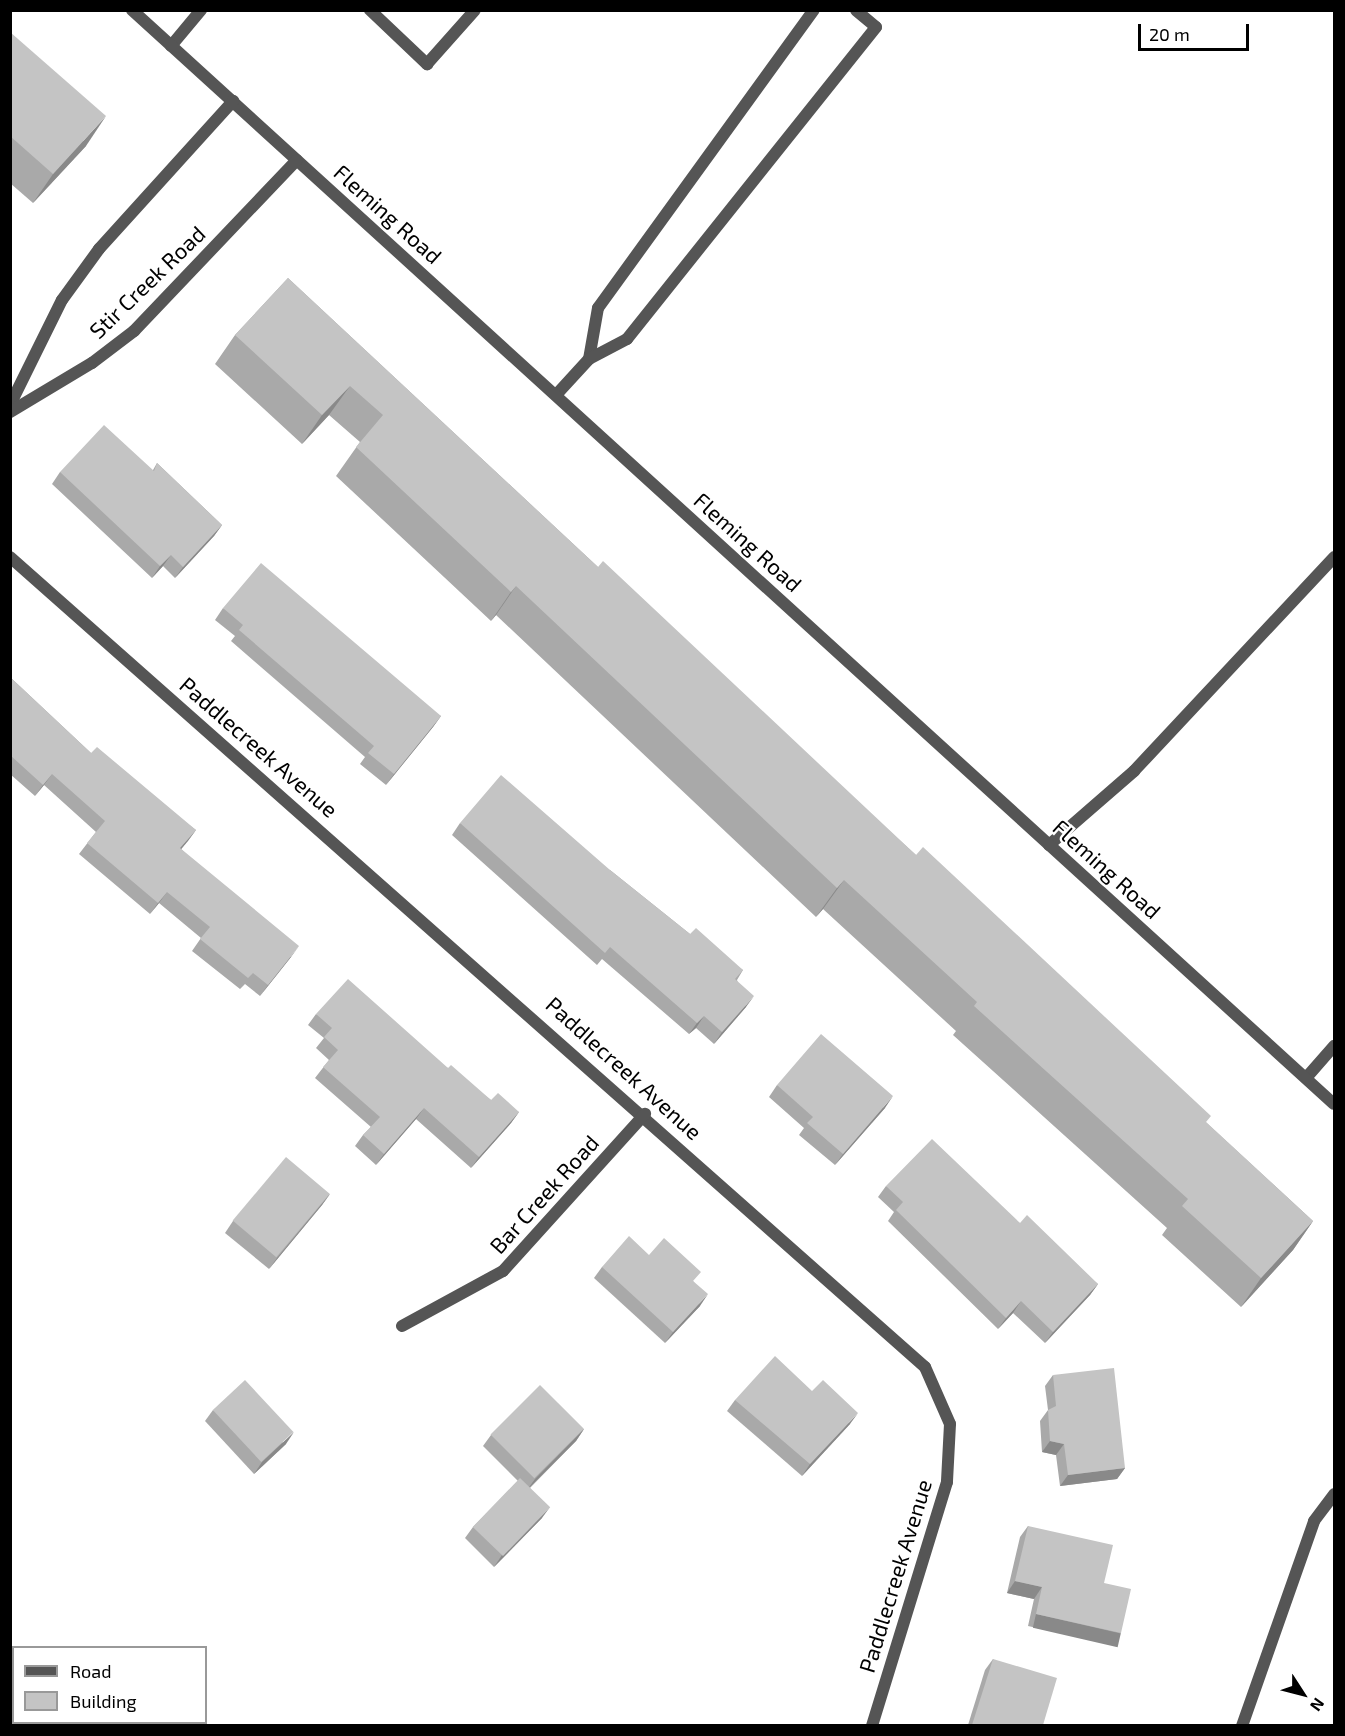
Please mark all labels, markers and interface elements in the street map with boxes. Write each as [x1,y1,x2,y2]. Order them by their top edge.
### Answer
scale bar [1141,12,1252,50]
text: 20 m [1149,23,1190,45]
street label: Fleming Road [329,159,447,269]
street label: Stir Creek Road [83,220,211,344]
street label: Fleming Road [689,487,807,597]
street label: Paddlecreek Avenue [174,671,344,823]
street label: Fleming Road [1048,814,1166,924]
street label: Paddlecreek Avenue [540,991,708,1145]
street label: Bar Creek Road [484,1129,604,1259]
street label: Paddlecreek Avenue [853,1476,937,1676]
legend [12,1646,207,1724]
text: Road [70,1660,111,1682]
north arrow [1273,1664,1333,1724]
text: Building [70,1690,137,1712]
text: N [1307,1695,1329,1715]

